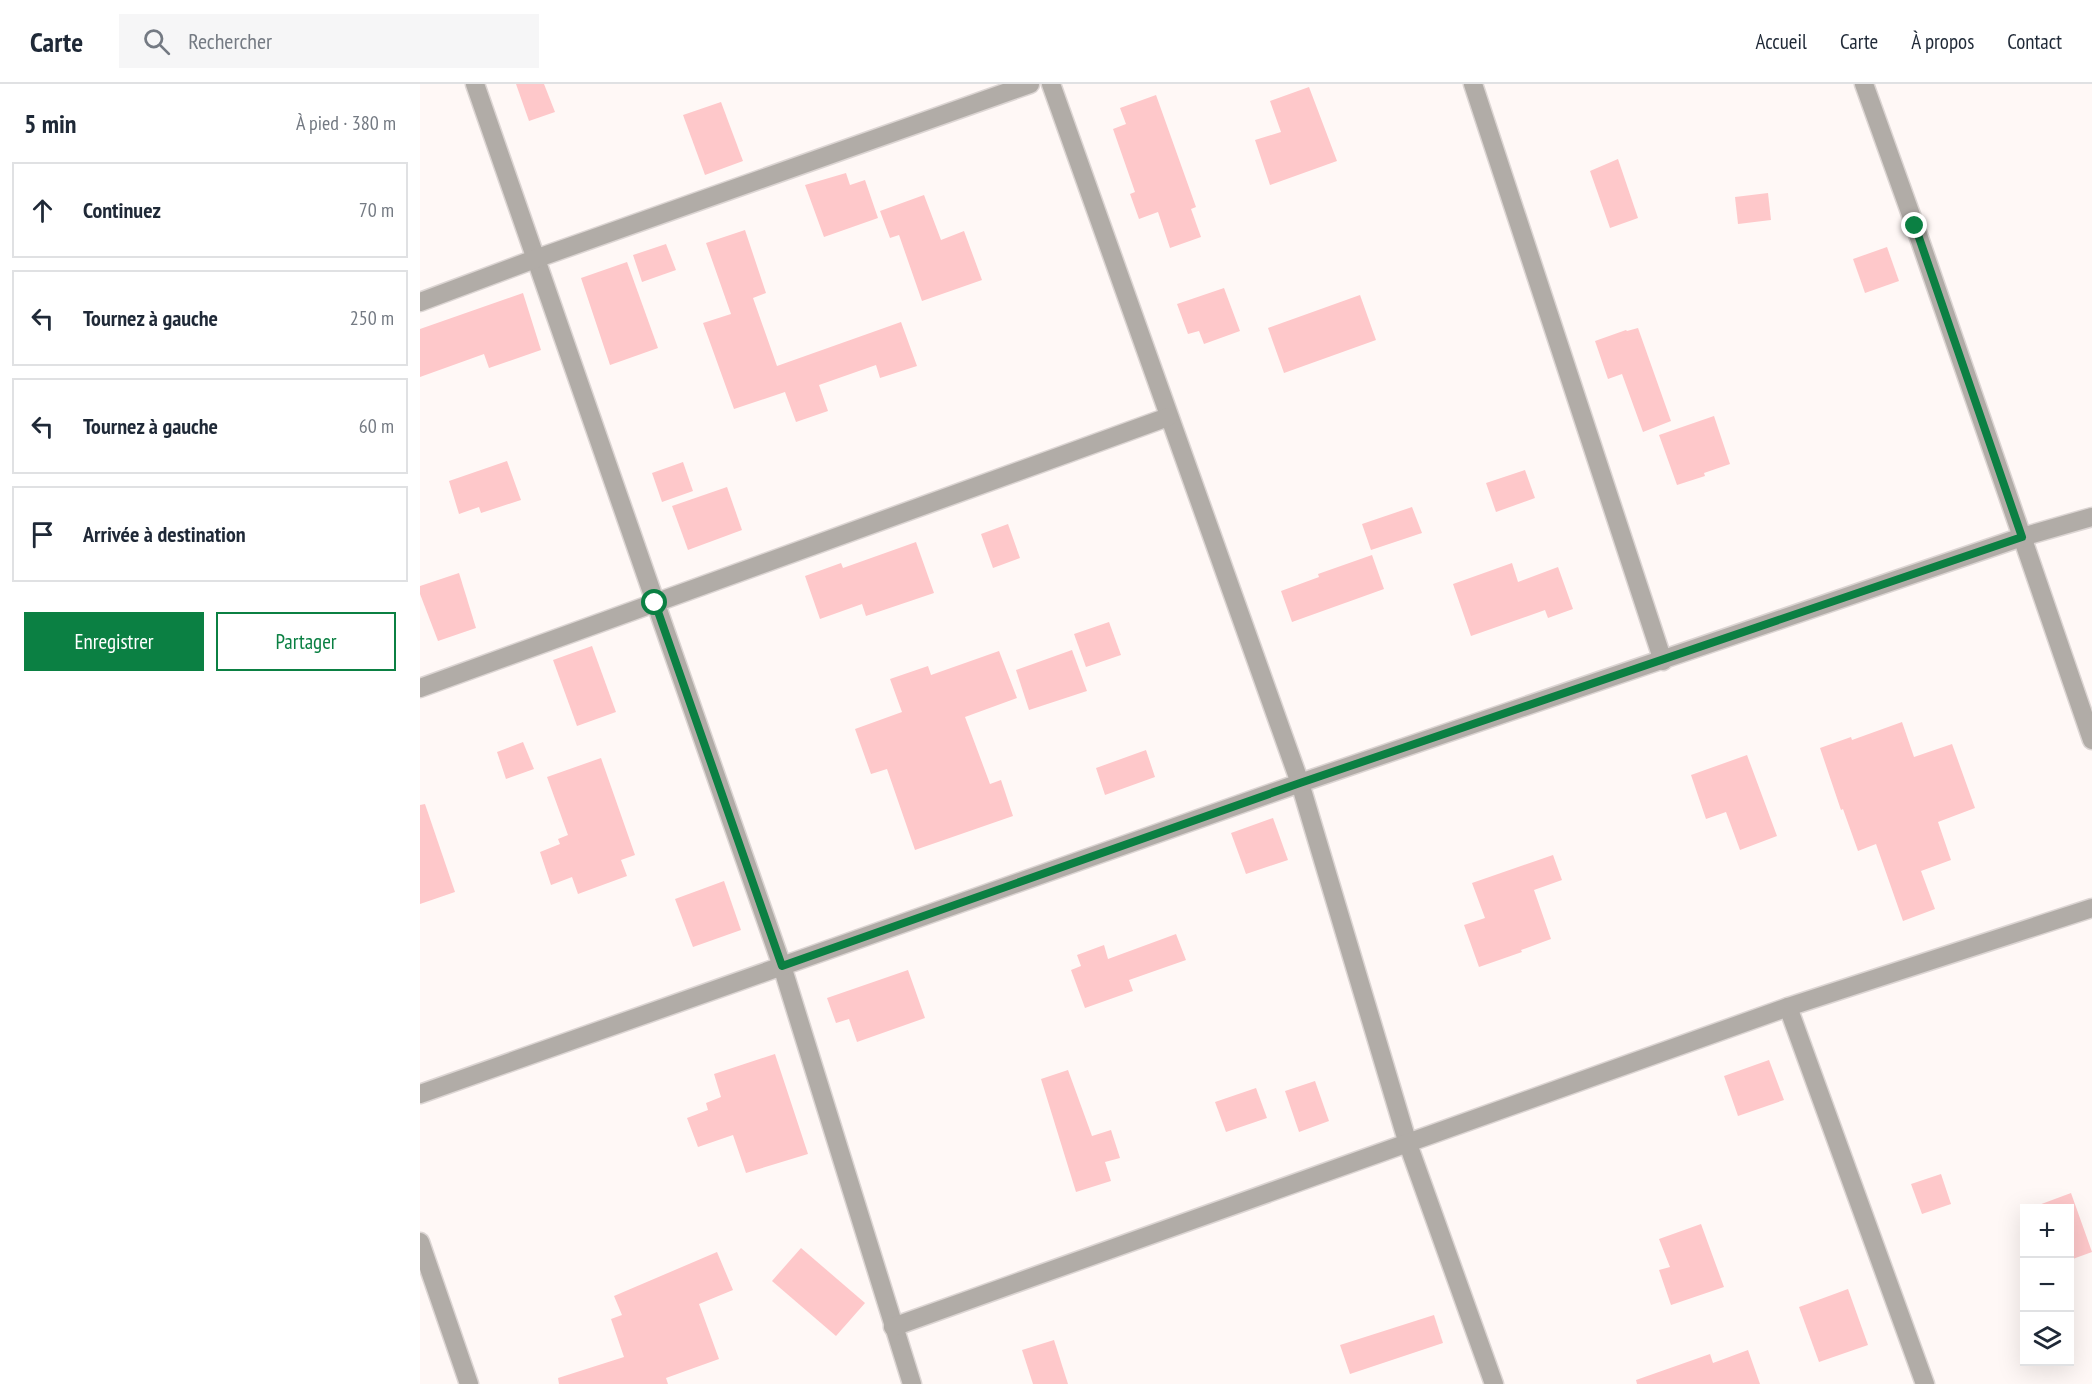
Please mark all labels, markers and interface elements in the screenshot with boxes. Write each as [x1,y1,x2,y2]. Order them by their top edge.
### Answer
search box [119,14,539,68]
text: Carte [30,23,83,60]
icon: search [140,25,173,58]
text: Rechercher [188,27,272,55]
text: Accueil [1755,28,1807,55]
text: Carte [1840,28,1878,55]
text: À propos [1911,28,1974,55]
text: Contact [2007,28,2062,55]
text: 5 min [24,107,77,140]
text: À pied · 380 m [296,110,396,136]
icon: ahead [26,194,59,227]
text: Continuez [83,196,161,224]
text: 70 m [359,197,394,223]
route end [1901,212,1927,238]
icon: left [26,302,59,335]
text: Tournez à gauche [83,304,218,332]
text: 250 m [350,305,394,331]
icon: left [26,410,59,443]
text: Tournez à gauche [83,412,218,440]
text: 60 m [359,413,394,439]
icon: arrive [26,518,59,551]
text: Arrivée à destination [83,520,246,548]
route start [641,589,667,615]
button: Enregistrer [24,612,204,671]
button: Partager [216,612,396,671]
map controls [2020,1204,2074,1366]
button: + [2020,1204,2074,1258]
button: − [2020,1258,2074,1312]
button: layers [2020,1312,2074,1366]

